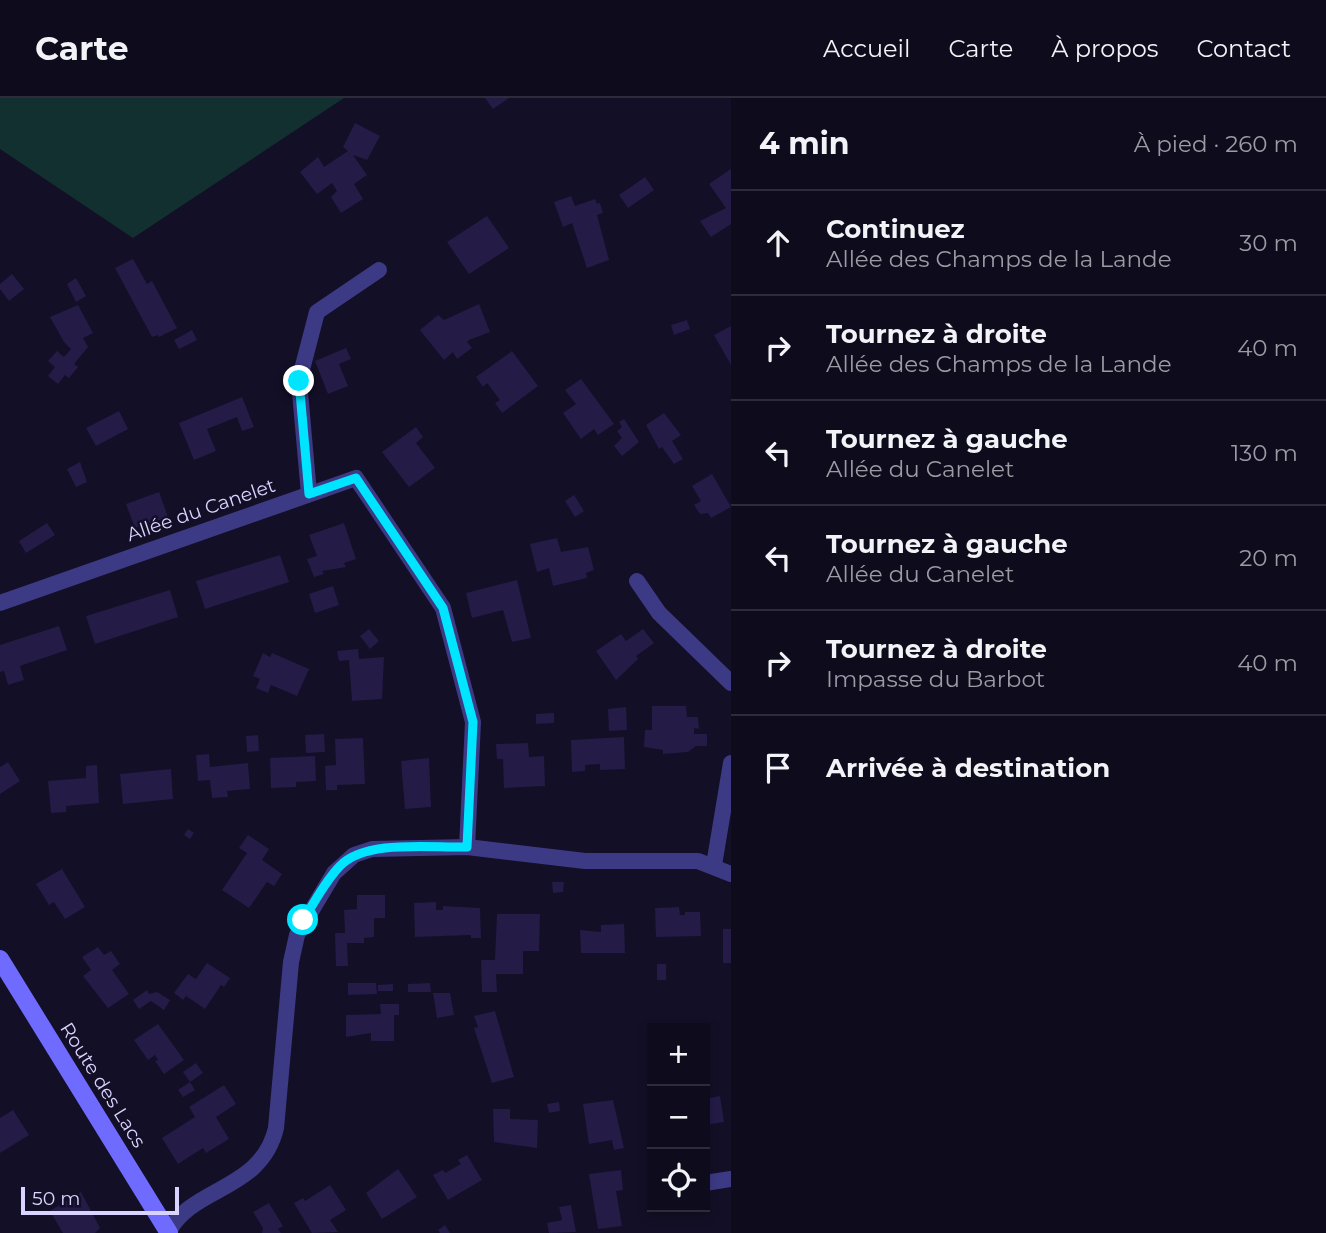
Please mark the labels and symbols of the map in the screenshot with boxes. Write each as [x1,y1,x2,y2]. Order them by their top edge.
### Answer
route end [283,365,314,396]
street label: Allée du Canelet [124,474,279,546]
route start [287,904,318,935]
street label: Route des Lacs [55,1018,151,1152]
scale bar [21,1184,178,1216]

